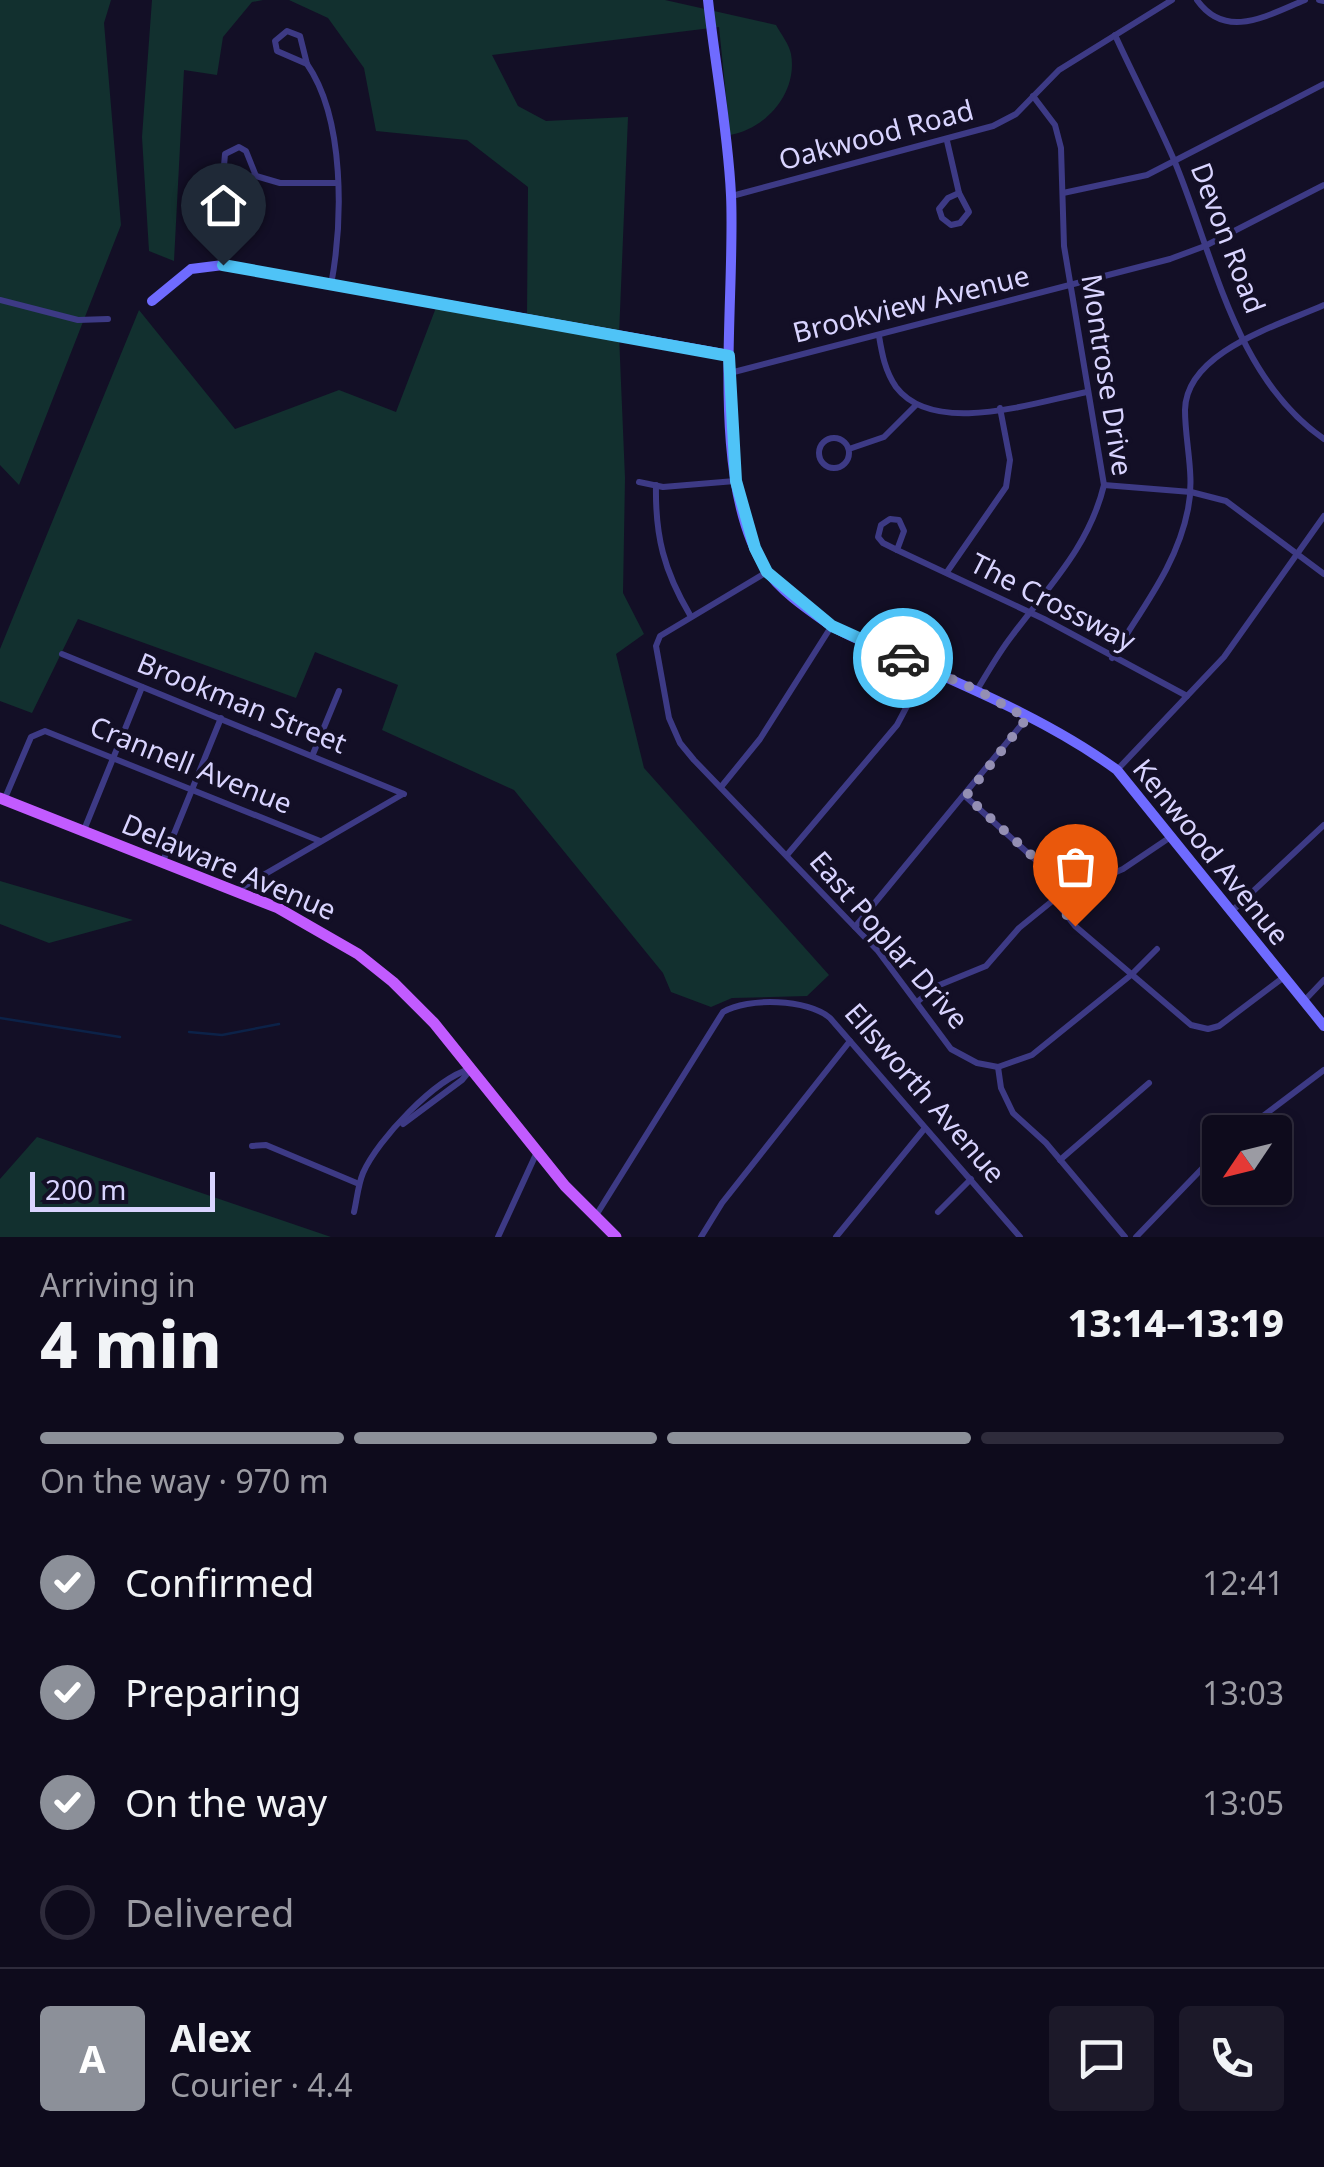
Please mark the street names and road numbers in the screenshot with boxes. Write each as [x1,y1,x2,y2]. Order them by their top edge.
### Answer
street label: Oakwood Road [774,90,977,178]
street label: Devon Road [1183,157,1275,319]
street label: Brookview Avenue [789,255,1033,351]
street label: Montrose Drive [1073,271,1143,478]
street label: The Crossway [964,543,1143,659]
street label: Brookman Street [132,643,353,761]
street label: Crannell Avenue [85,706,298,822]
street label: Kenwood Avenue [1125,750,1299,952]
street label: Delaware Avenue [116,804,342,928]
street label: East Poplar Drive [802,842,978,1036]
street label: Ellsworth Avenue [837,994,1015,1190]

